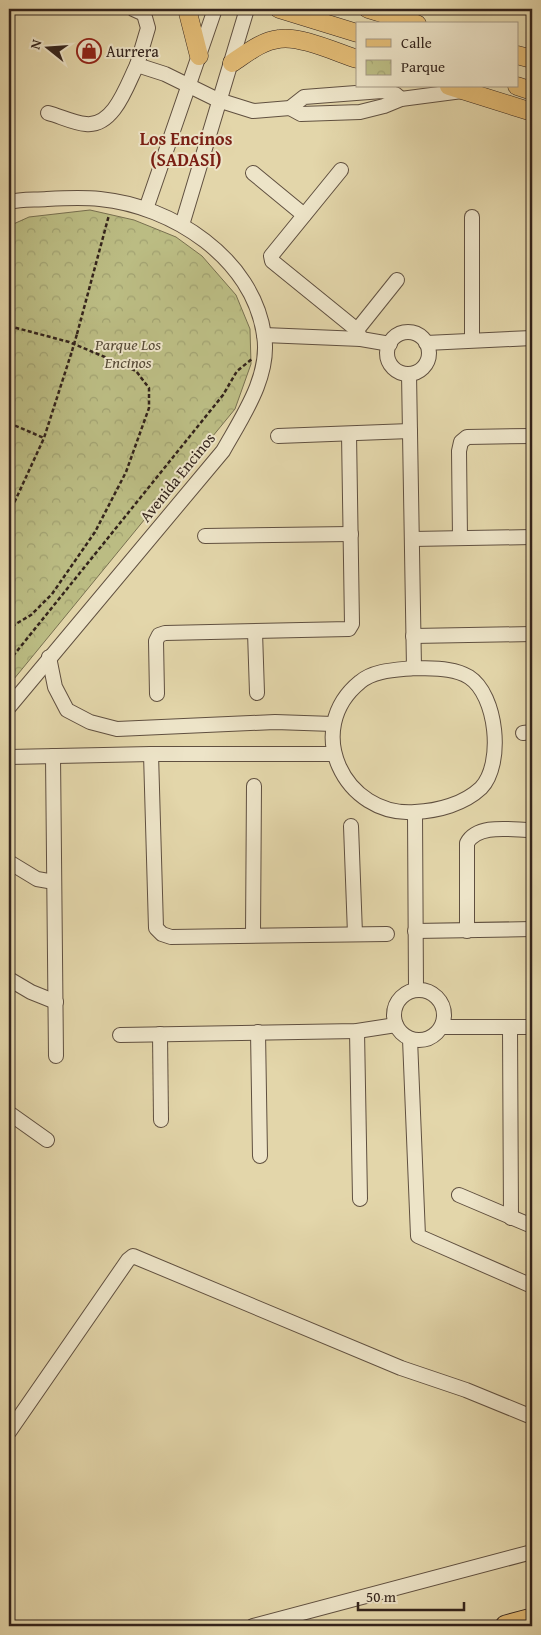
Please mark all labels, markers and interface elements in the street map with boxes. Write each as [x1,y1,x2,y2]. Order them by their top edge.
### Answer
north arrow [22,22,72,72]
legend [356,22,518,88]
text: Calle [401,32,432,53]
text: N [25,36,47,52]
shop icon: Aurrera [76,38,102,64]
place label: Aurrera [106,39,159,63]
text: Parque [401,56,445,77]
district label: Los Encinos (SADASI) [140,125,233,173]
park label: Parque Los Encinos [94,332,161,374]
street label: Avenida Encinos [133,427,221,527]
scale bar [358,1580,465,1612]
text: 50 m [366,1586,397,1607]

